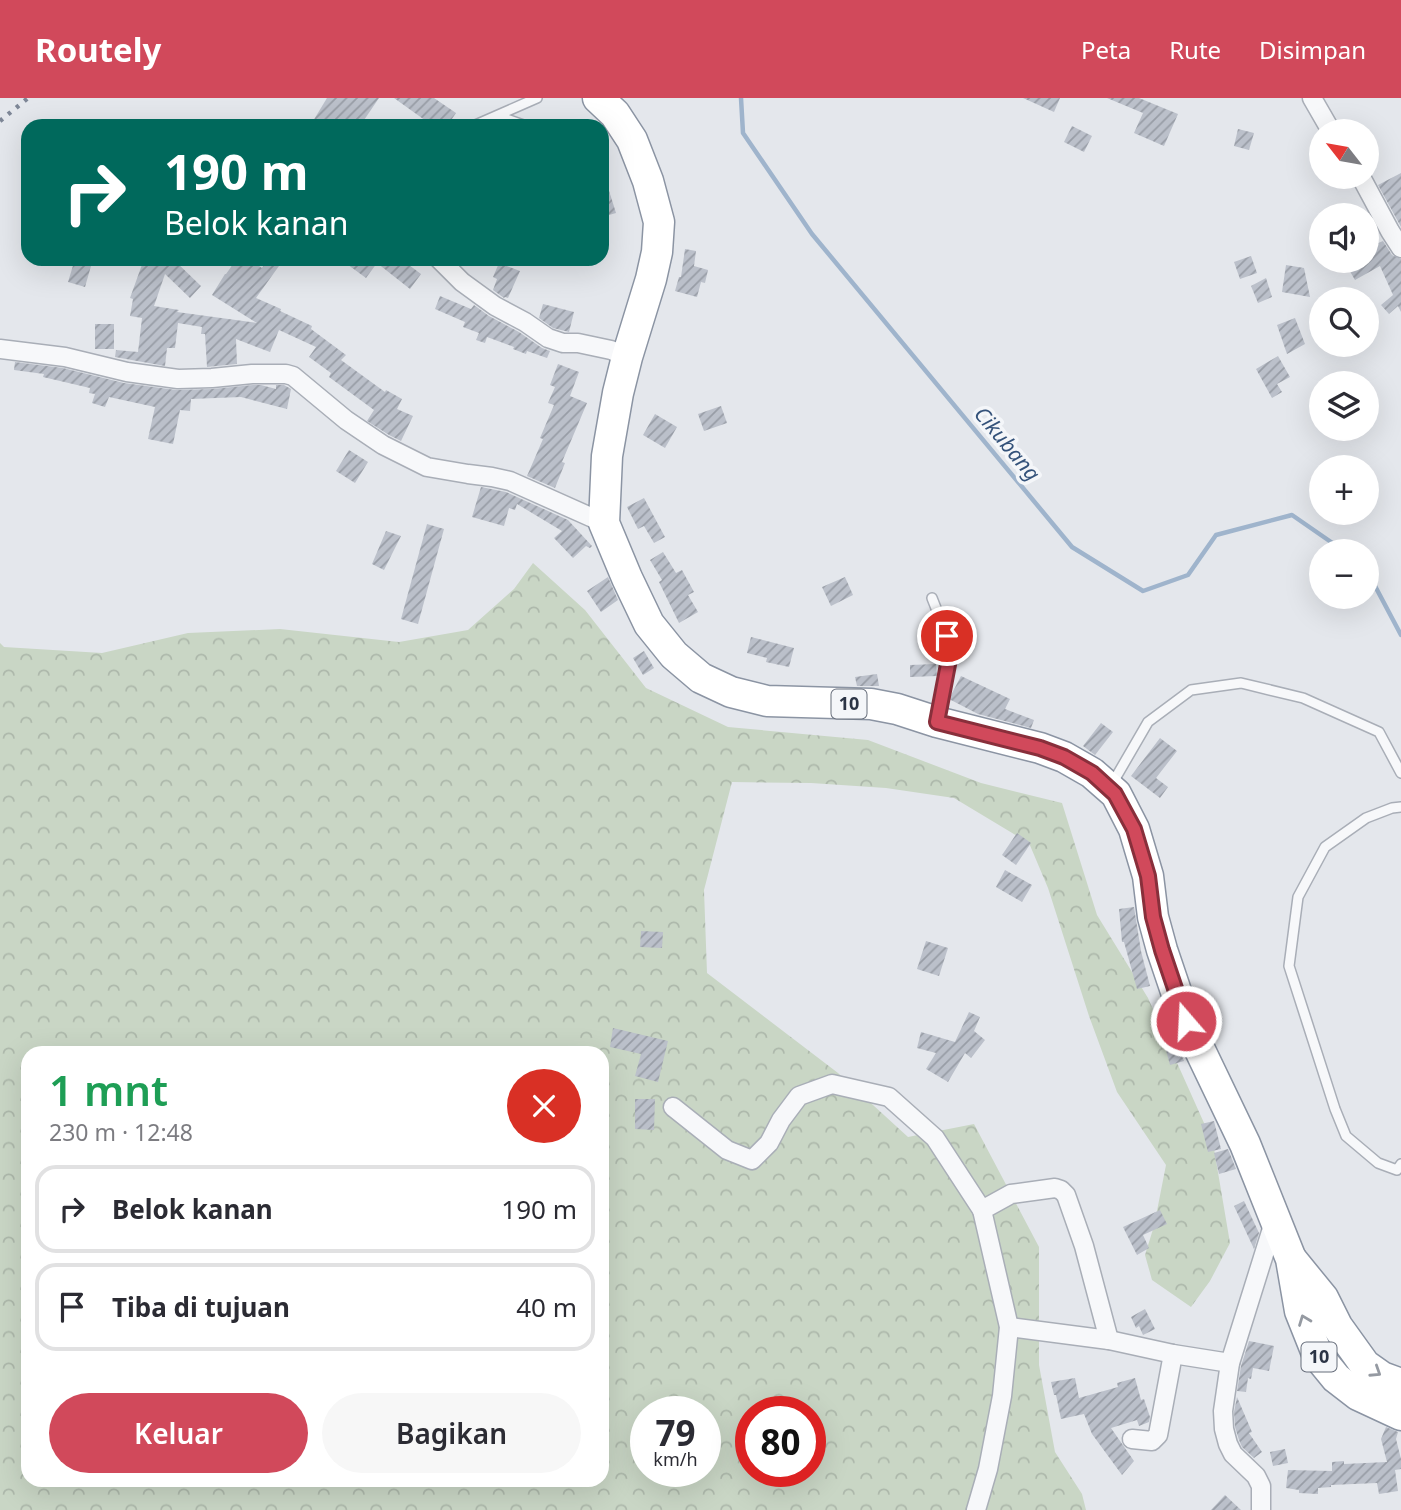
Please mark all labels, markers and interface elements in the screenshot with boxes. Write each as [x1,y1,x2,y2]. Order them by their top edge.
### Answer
text: Routely [35,27,161,72]
text: Peta [1081,33,1131,66]
text: Rute [1169,33,1221,66]
text: Disimpan [1259,33,1366,66]
north arrow [1309,119,1379,189]
map controls [1309,119,1379,609]
text: 190 m [164,138,309,204]
icon: right [49,147,140,238]
text: Belok kanan [164,201,348,244]
button: sound [1309,203,1379,273]
button: search [1309,287,1379,357]
button: layers [1309,371,1379,441]
water label: Cikubang [969,400,1047,486]
button: + [1309,455,1379,525]
button: − [1309,539,1379,609]
pin [917,606,977,666]
icon: arrive [928,617,966,655]
road number: 10 [832,690,866,718]
position arrow [1149,984,1223,1058]
text: 1 mnt [49,1061,168,1118]
button: close [507,1069,581,1143]
text: 230 m · 12:48 [49,1116,193,1148]
icon: right [53,1190,91,1228]
text: Belok kanan [112,1191,273,1227]
text: 190 m [501,1191,577,1227]
icon: arrive [53,1288,91,1326]
text: Tiba di tujuan [112,1289,290,1325]
text: 40 m [516,1289,577,1325]
one-way arrow [1299,1315,1313,1327]
road number: 10 [1302,1342,1336,1372]
one-way arrow [1368,1363,1381,1376]
button: Keluar [49,1393,308,1473]
button: Bagikan [322,1393,581,1473]
speed limit sign: 80 [735,1396,826,1487]
text: 79 [655,1409,696,1456]
text: km/h [653,1447,698,1471]

